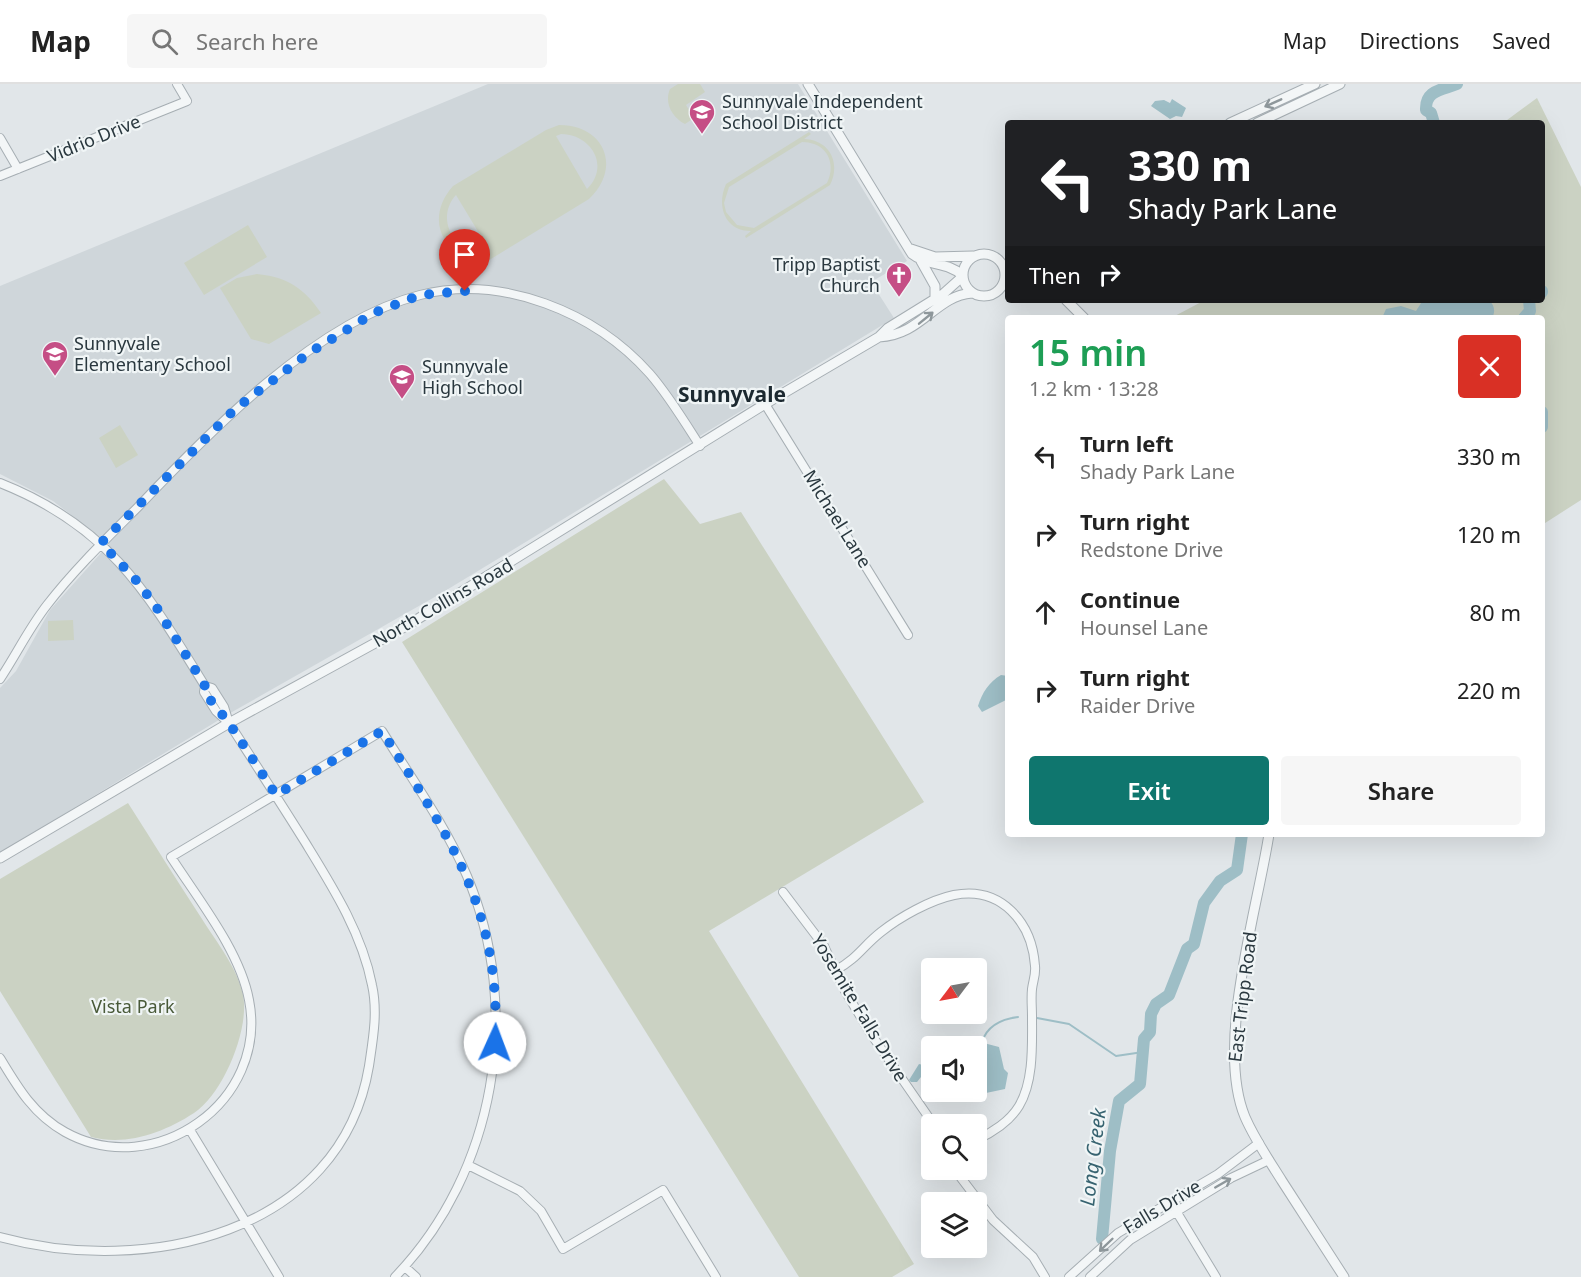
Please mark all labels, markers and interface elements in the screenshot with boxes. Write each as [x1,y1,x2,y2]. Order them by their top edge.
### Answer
search box [127,14,547,68]
text: Map [30,22,91,60]
icon: search [148,25,181,58]
text: Search here [196,26,318,56]
text: Map [1283,27,1327,55]
text: Directions [1360,27,1459,55]
text: Saved [1492,27,1551,55]
place label: Sunnyvale Independent School District [722,89,923,134]
school or university icon: Sunnyvale Independent School District [687,97,717,135]
one-way arrow [1264,98,1282,110]
street label: Vidrio Drive [43,108,144,168]
text: 330 m [1128,136,1252,193]
icon: left [1029,144,1107,222]
text: Shady Park Lane [1128,190,1337,227]
pin [439,229,490,291]
icon: arrive [448,238,481,271]
place label: Tripp Baptist Church [773,252,880,297]
icon: right [1093,258,1126,291]
church icon: Tripp Baptist Church [884,260,914,298]
text: Then [1029,260,1081,290]
one-way arrow [918,311,934,324]
text: 15 min [1029,328,1147,377]
place label: Sunnyvale Elementary School [74,331,231,376]
button: close [1458,335,1521,398]
school or university icon: Sunnyvale Elementary School [40,339,70,377]
place label: Sunnyvale High School [422,354,523,399]
school or university icon: Sunnyvale High School [387,362,417,400]
text: 1.2 km · 13:28 [1029,375,1159,402]
district label: Sunnyvale [678,380,786,408]
text: Turn left [1080,428,1174,458]
icon: left [1029,440,1062,473]
text: 330 m [1457,441,1521,471]
text: Shady Park Lane [1080,458,1235,485]
street label: Michael Lane [798,465,877,572]
text: Turn right [1080,506,1190,536]
icon: right [1029,518,1062,551]
text: 120 m [1457,519,1521,549]
text: Redstone Drive [1080,536,1223,563]
street label: North Collins Road [368,552,517,652]
text: Continue [1080,584,1180,614]
icon: ahead [1029,596,1062,629]
text: 80 m [1470,597,1521,627]
text: Hounsel Lane [1080,614,1208,641]
text: Turn right [1080,662,1190,692]
icon: right [1029,674,1062,707]
text: 220 m [1457,675,1521,705]
text: Raider Drive [1080,692,1195,719]
button: Exit [1029,756,1269,825]
button: Share [1281,756,1521,825]
street label: Yosemite Falls Drive [806,929,913,1086]
street label: East Tripp Road [1222,930,1262,1063]
north arrow [921,958,987,1024]
map controls [921,958,987,1258]
park label: Vista Park [91,994,175,1018]
position arrow [463,1011,527,1075]
button: sound [921,1036,987,1102]
water label: Long Creek [1073,1105,1112,1207]
button: search [921,1114,987,1180]
street label: Falls Drive [1118,1174,1205,1239]
one-way arrow [1214,1177,1231,1189]
button: layers [921,1192,987,1258]
one-way arrow [1099,1238,1114,1253]

